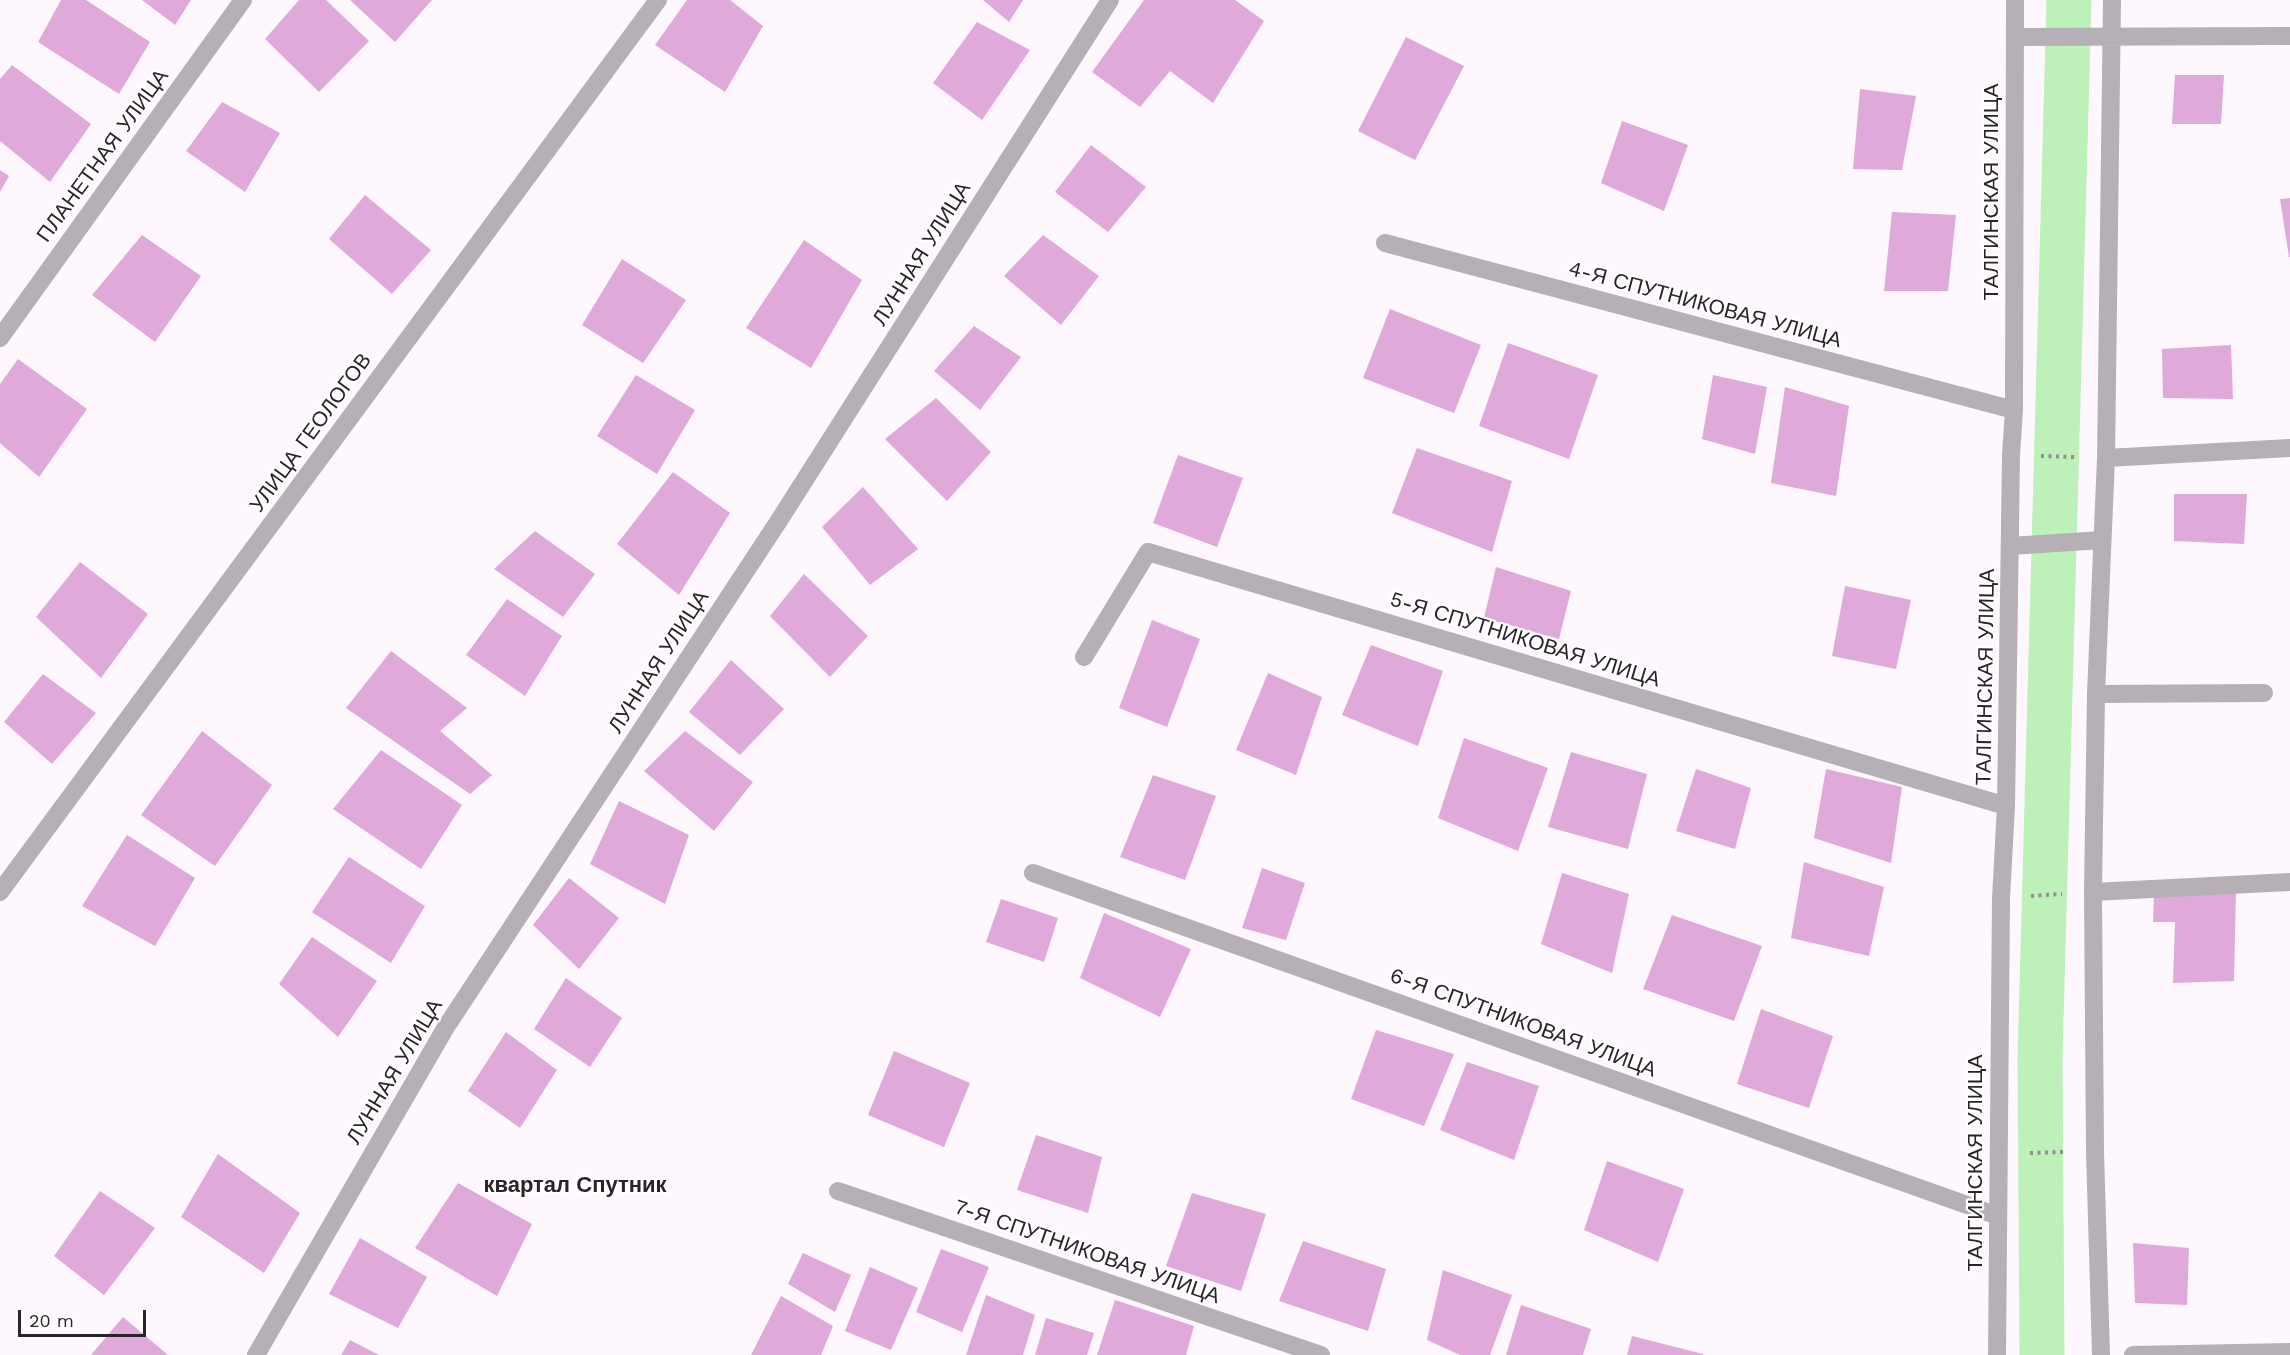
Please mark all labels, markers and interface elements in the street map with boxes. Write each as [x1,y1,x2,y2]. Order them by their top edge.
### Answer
street label: ПЛАНЕТНАЯ УЛИЦА [32,65,174,247]
street label: ТАЛГИНСКАЯ УЛИЦА [1979,84,2005,300]
street label: ЛУННАЯ УЛИЦА [868,177,976,331]
street label: 4-Я СПУТНИКОВАЯ УЛИЦА [1566,256,1844,354]
street label: УЛИЦА ГЕОЛОГОВ [245,349,377,517]
street label: ТАЛГИНСКАЯ УЛИЦА [1972,568,2000,786]
street label: ЛУННАЯ УЛИЦА [604,586,714,738]
street label: 5-Я СПУТНИКОВАЯ УЛИЦА [1387,587,1663,693]
street label: 6-Я СПУТНИКОВАЯ УЛИЦА [1386,963,1660,1083]
street label: ЛУННАЯ УЛИЦА [342,995,448,1149]
street label: ТАЛГИНСКАЯ УЛИЦА [1963,1055,1989,1271]
district label: квартал Спутник [483,1173,667,1199]
street label: 7-Я СПУТНИКОВАЯ УЛИЦА [951,1195,1223,1309]
scale bar [21,1298,148,1336]
text: 20 m [29,1310,74,1331]

